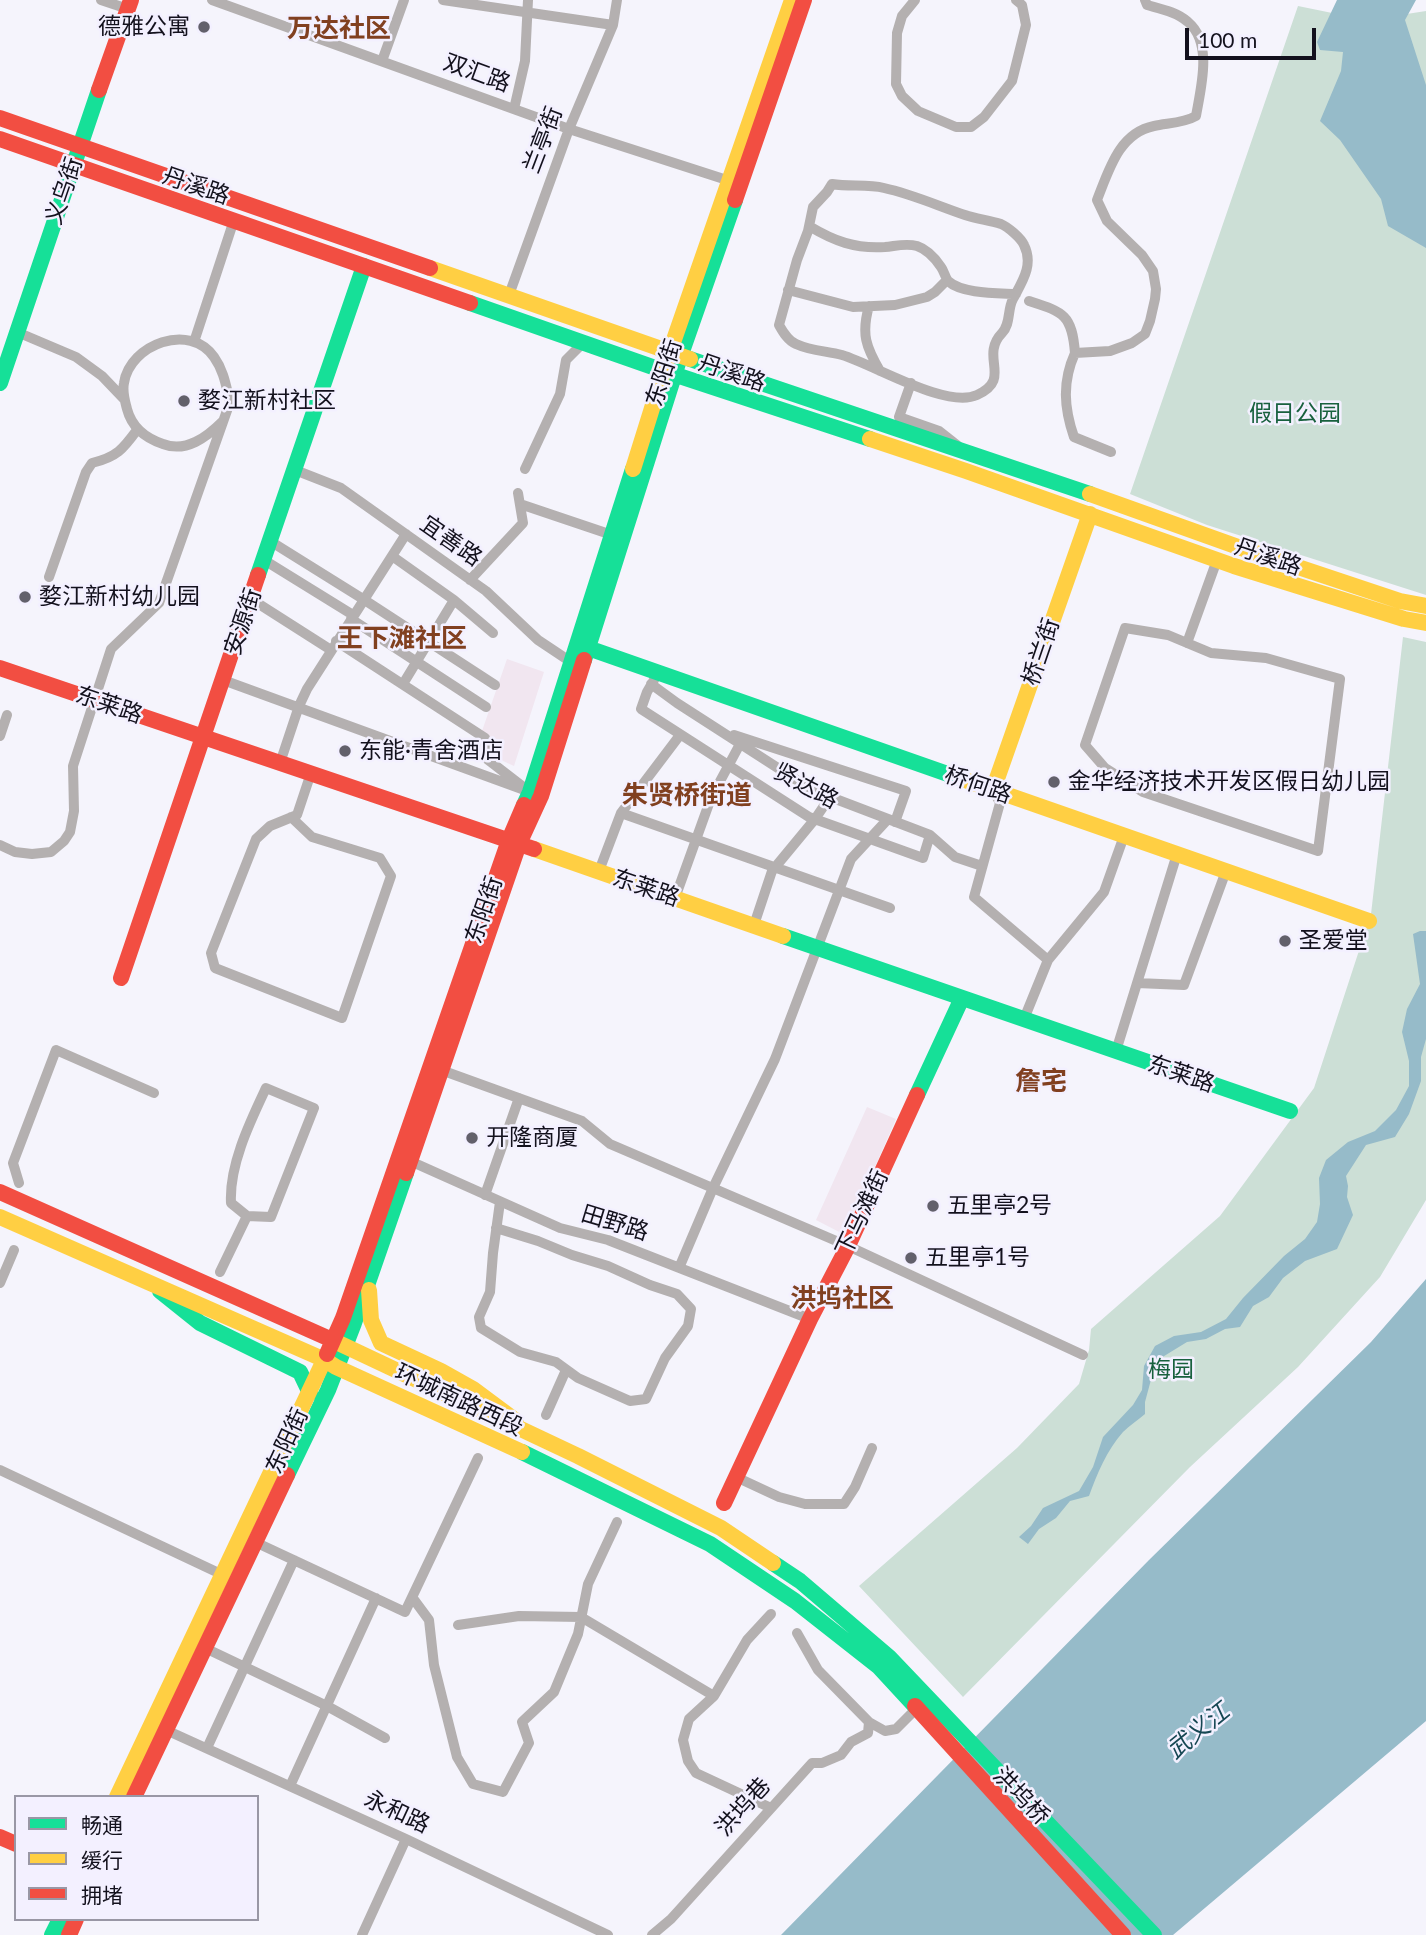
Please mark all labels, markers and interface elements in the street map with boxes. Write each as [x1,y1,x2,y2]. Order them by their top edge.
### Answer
place label: 德雅公寓 [98,13,190,41]
district label: 万达社区 [287,13,391,45]
scale bar [1188,14,1319,58]
marker: 德雅公寓 [196,19,212,35]
text: 100 m [1198,27,1257,52]
street label: 双汇路 [440,48,514,98]
street label: 兰亭街 [518,103,568,177]
street label: 义乌街 [40,154,88,228]
street label: 丹溪路 [159,162,233,210]
street label: 东阳街 [640,336,688,410]
street label: 丹溪路 [695,349,769,397]
place label: 婺江新村社区 [198,387,336,415]
marker: 婺江新村社区 [176,393,192,409]
park label: 假日公园 [1249,400,1341,428]
street label: 宜善路 [415,510,487,572]
street label: 丹溪路 [1231,533,1305,581]
place label: 婺江新村幼儿园 [39,583,200,611]
street label: 安源街 [219,585,267,659]
marker: 婺江新村幼儿园 [17,589,33,605]
street label: 桥兰街 [1017,615,1065,689]
district label: 王下滩社区 [337,623,467,655]
street label: 东莱路 [72,681,146,729]
place label: 东能·青舍酒店 [359,737,503,765]
marker: 东能·青舍酒店 [337,743,353,759]
street label: 贤达路 [769,758,843,814]
street label: 桥何路 [941,761,1015,809]
place label: 金华经济技术开发区假日幼儿园 [1068,768,1390,796]
marker: 金华经济技术开发区假日幼儿园 [1046,774,1062,790]
district label: 朱贤桥街道 [622,780,752,812]
street label: 东莱路 [609,864,683,912]
street label: 东阳街 [460,873,508,947]
place label: 圣爱堂 [1299,927,1368,955]
marker: 圣爱堂 [1277,933,1293,949]
street label: 东莱路 [1144,1050,1218,1098]
district label: 詹宅 [1015,1066,1067,1098]
place label: 开隆商厦 [486,1124,578,1152]
marker: 开隆商厦 [464,1130,480,1146]
street label: 下马滩街 [830,1165,894,1261]
place label: 五里亭2号 [947,1192,1052,1220]
marker: 五里亭2号 [925,1198,941,1214]
street label: 田野路 [578,1200,652,1246]
place label: 五里亭1号 [925,1244,1030,1272]
marker: 五里亭1号 [903,1250,919,1266]
district label: 洪坞社区 [790,1283,894,1315]
park label: 梅园 [1148,1356,1194,1384]
street label: 环城南路西段 [391,1358,527,1442]
street label: 东阳街 [260,1404,314,1478]
water label: 武义江 [1161,1697,1235,1765]
street label: 洪坞桥 [987,1762,1055,1830]
street label: 洪坞巷 [710,1772,776,1842]
street label: 永和路 [360,1785,434,1839]
legend [14,1795,259,1921]
text: 畅通 [81,1812,123,1837]
text: 缓行 [81,1847,123,1872]
text: 拥堵 [81,1882,123,1907]

